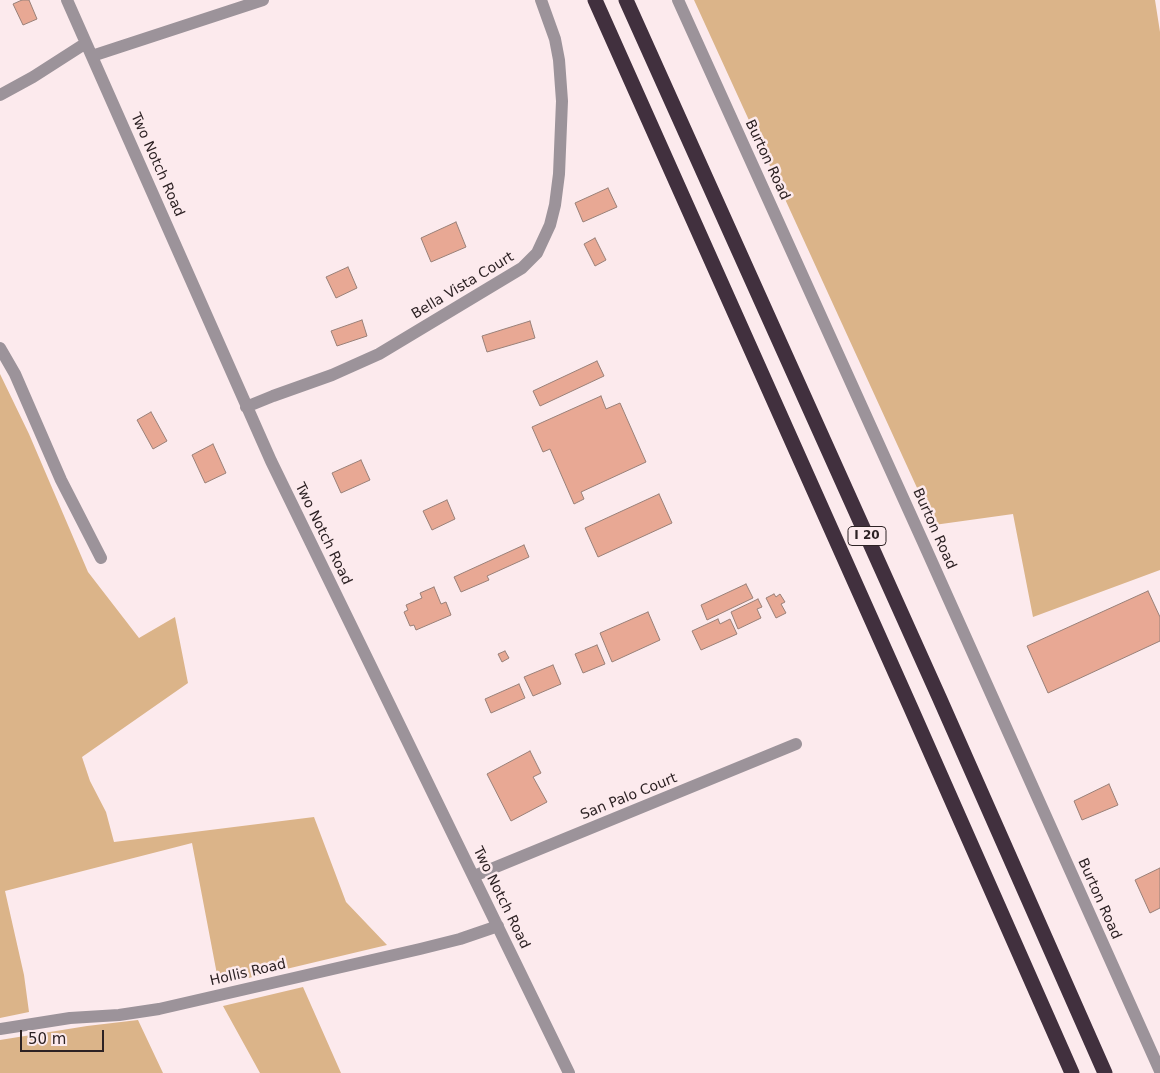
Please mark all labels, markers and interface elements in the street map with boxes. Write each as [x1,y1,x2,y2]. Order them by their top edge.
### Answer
street label: Two Notch Road [127,111,187,219]
street label: Burton Road [741,117,793,203]
street label: Bella Vista Court [409,249,517,323]
street label: Two Notch Road [291,480,355,588]
street label: Burton Road [909,486,959,572]
road number: I 20 [848,526,886,546]
street label: San Palo Court [578,770,680,824]
street label: Two Notch Road [469,844,533,952]
street label: Burton Road [1074,856,1124,942]
street label: Hollis Road [208,956,288,990]
scale bar [22,1020,106,1052]
text: 50 m [28,1030,66,1048]

